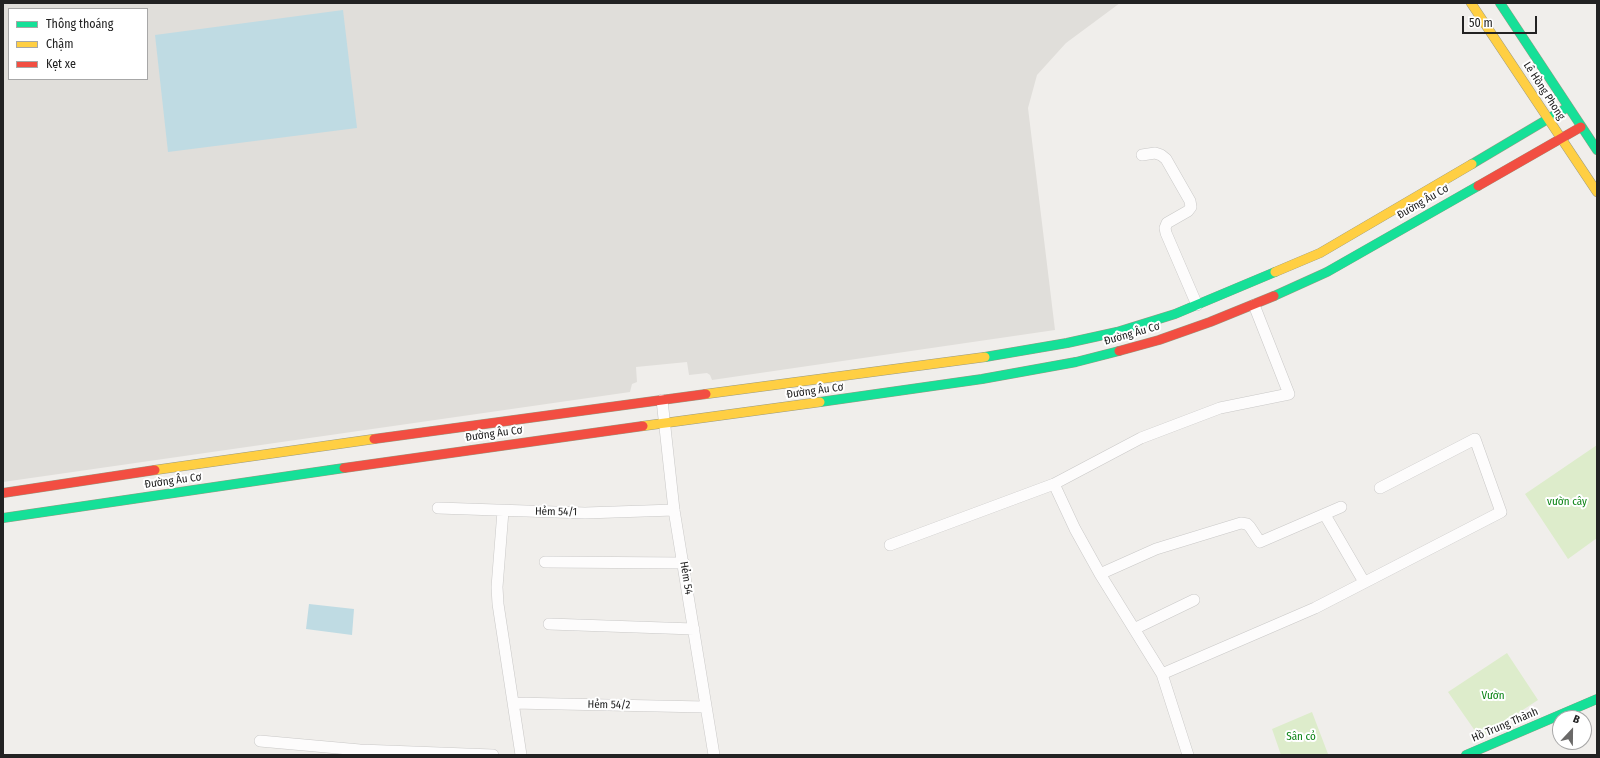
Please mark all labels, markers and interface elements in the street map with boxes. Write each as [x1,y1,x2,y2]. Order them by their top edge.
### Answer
legend [8,8,148,80]
scale bar [1464,8,1539,34]
text: 50 m [1469,16,1493,30]
text: Thông thoáng [46,17,113,31]
text: Chậm [46,37,73,51]
text: Kẹt xe [46,57,76,71]
street label: Lê Hồng Phong [1520,59,1568,123]
street label: Đường Âu Cơ [1395,182,1451,222]
street label: Đường Âu Cơ [1103,320,1161,348]
street label: Đường Âu Cơ [786,380,844,402]
street label: Đường Âu Cơ [465,423,523,445]
street label: Đường Âu Cơ [144,470,202,492]
park label: vườn cây [1547,495,1587,509]
street label: Hẻm 54/1 [535,505,577,519]
street label: Hẻm 54 [677,560,695,596]
park label: Vườn [1482,689,1504,703]
street label: Hẻm 54/2 [587,698,631,712]
street label: Hồ Trung Thành [1470,705,1540,745]
north arrow [1552,710,1592,750]
text: B [1571,712,1582,727]
park label: Sân cỏ [1286,730,1316,744]

